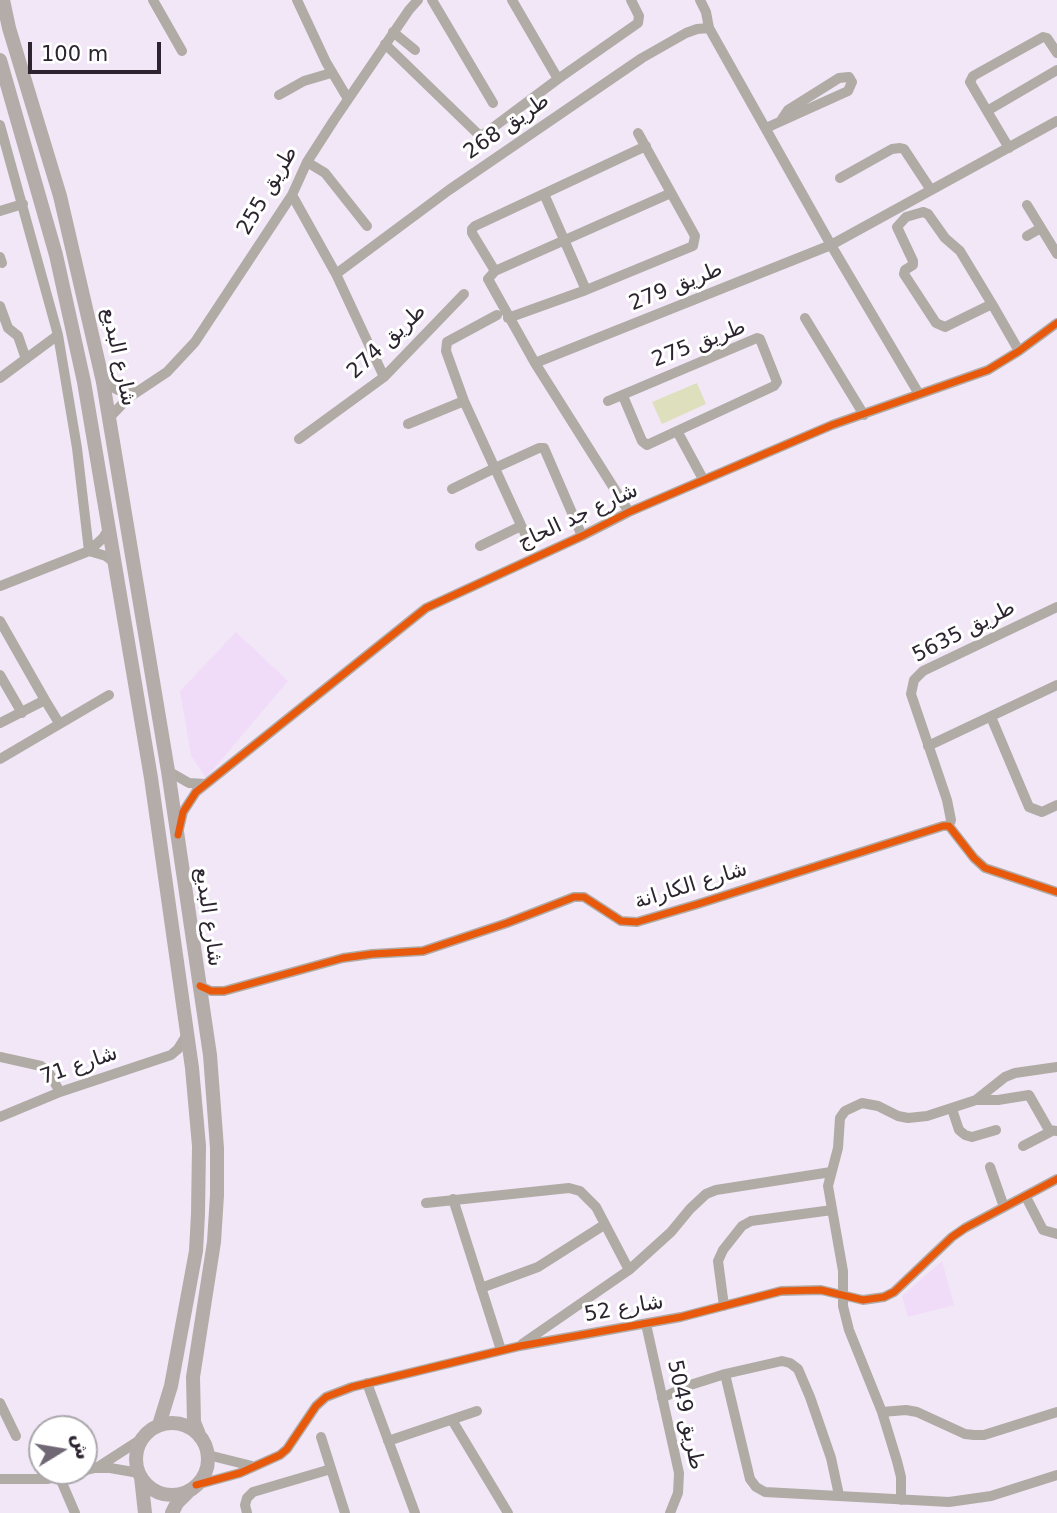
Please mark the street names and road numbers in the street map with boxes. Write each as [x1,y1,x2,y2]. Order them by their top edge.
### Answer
street label: طريق 268 [459,88,555,166]
street label: طريق 255 [232,142,304,240]
street label: طريق 279 [626,257,726,317]
street label: طريق 274 [342,299,432,385]
street label: شارع البديع [95,305,141,409]
street label: طريق 275 [649,315,749,373]
street label: شارع جد الحاج [514,478,642,556]
street label: طريق 5635 [908,595,1020,669]
street label: شارع الكارانة [632,857,750,915]
street label: شارع البديع [189,866,227,968]
street label: شارع 71 [37,1041,121,1091]
street label: شارع 52 [582,1290,666,1328]
street label: طريق 5049 [661,1358,709,1472]

